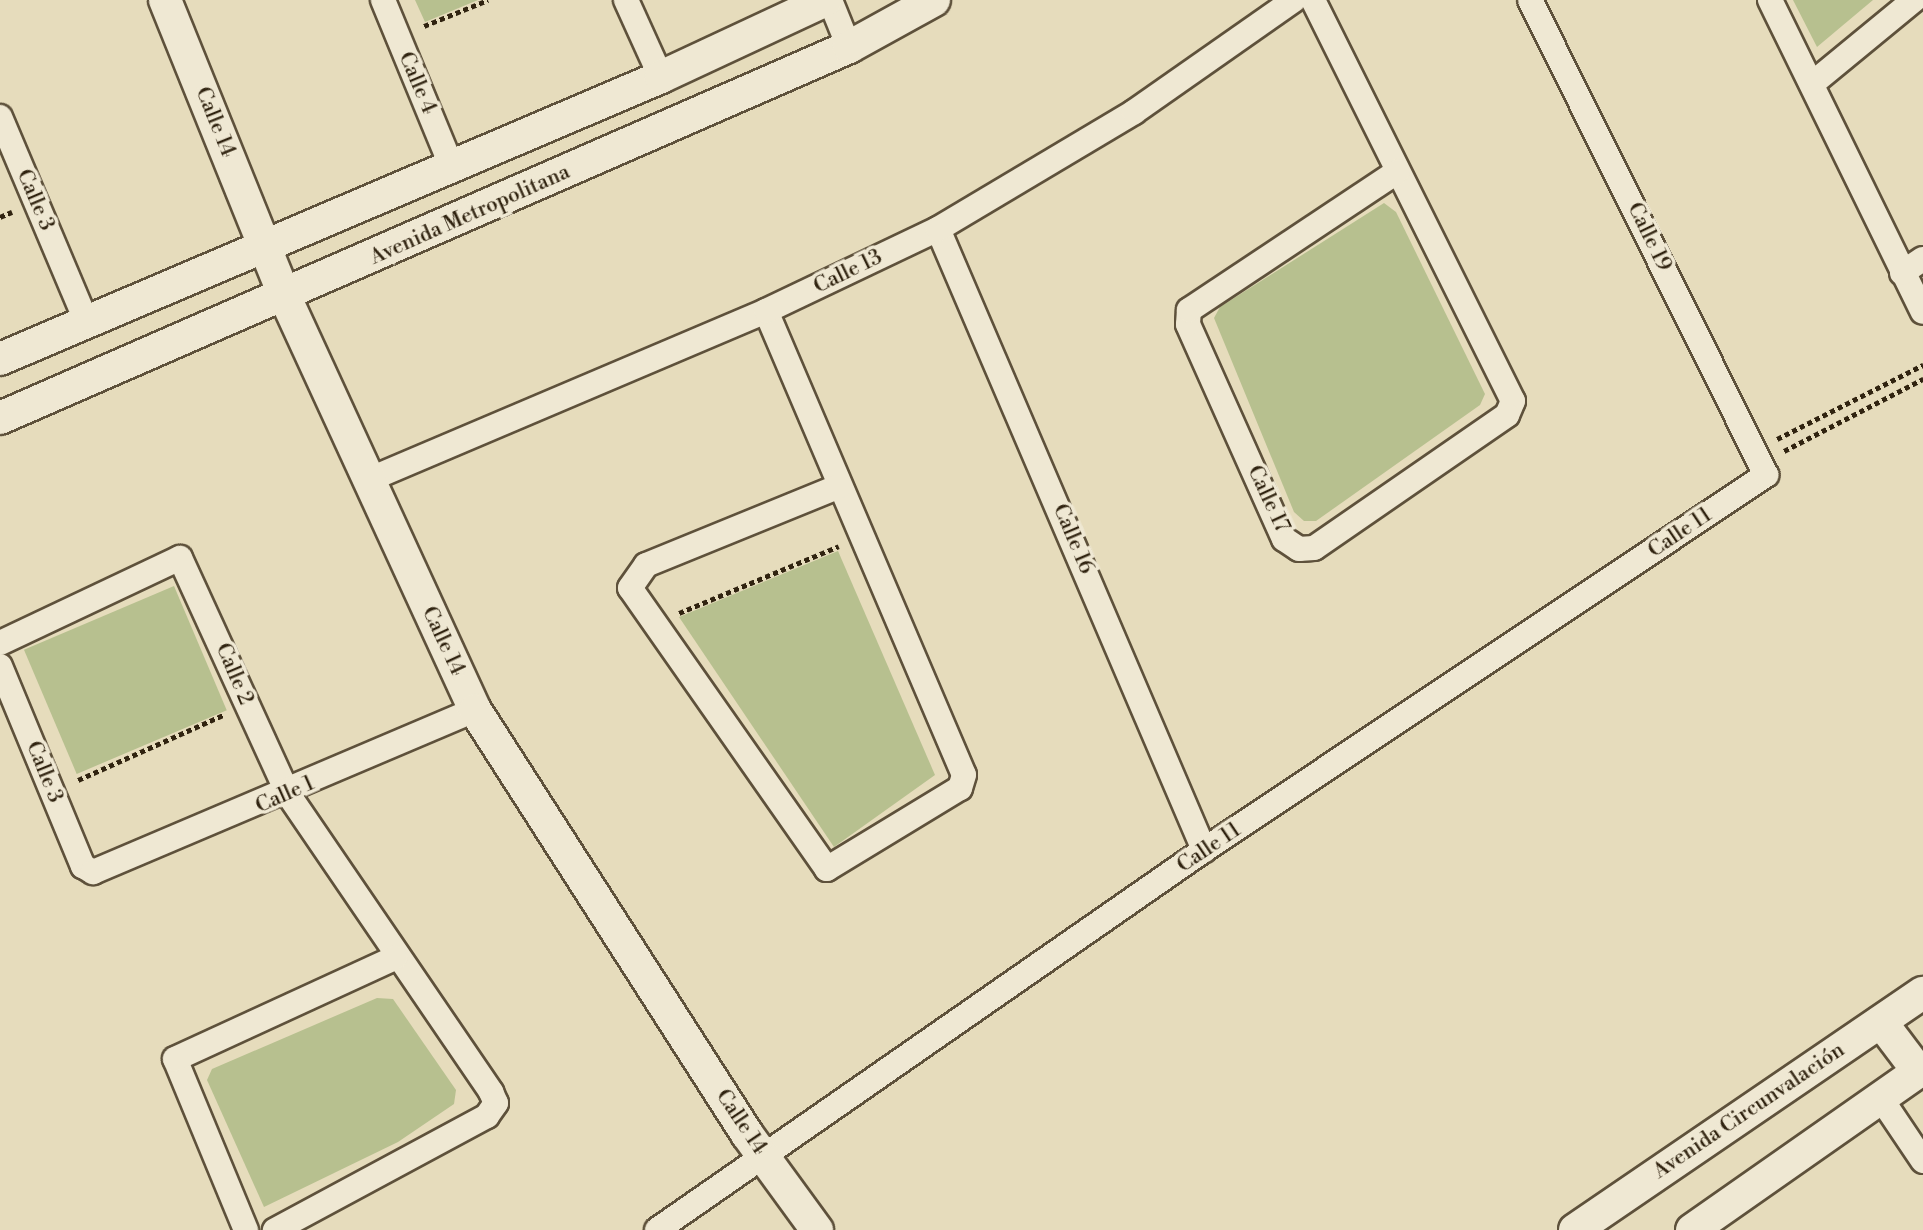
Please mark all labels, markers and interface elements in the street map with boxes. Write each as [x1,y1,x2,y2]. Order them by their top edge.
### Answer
street label: Calle 4 [393,48,441,118]
street label: Calle 14 [190,83,240,161]
street label: Avenida Metropolitana [366,160,574,270]
street label: Calle 3 [11,166,59,234]
street label: Calle 19 [1622,198,1676,276]
street label: Calle 13 [810,245,886,299]
street label: Calle 17 [1242,462,1294,536]
street label: Calle 16 [1047,500,1099,578]
street label: Calle 11 [1643,503,1717,563]
street label: Calle 14 [416,603,470,679]
street label: Calle 2 [210,639,258,709]
street label: Calle 3 [20,738,68,806]
street label: Calle 1 [252,771,318,819]
street label: Calle 11 [1172,818,1246,878]
street label: Avenida Circunvalación [1649,1038,1849,1184]
street label: Calle 14 [710,1085,772,1159]

